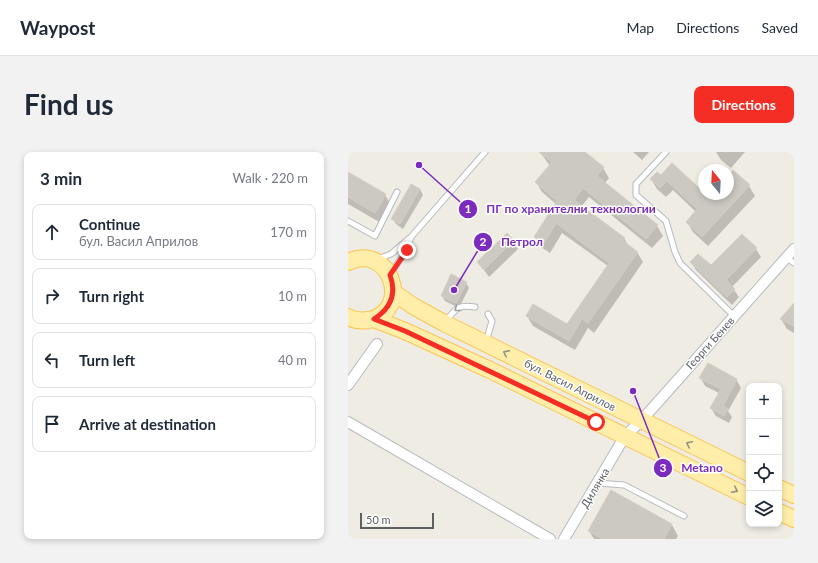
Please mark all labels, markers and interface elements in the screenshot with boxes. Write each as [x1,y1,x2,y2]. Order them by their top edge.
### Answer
text: Waypost [20,16,95,39]
text: Map [627,19,654,36]
text: Directions [676,19,739,36]
text: Saved [761,19,798,36]
button: Directions [694,86,794,123]
text: Find us [24,87,114,121]
north arrow [698,164,734,200]
text: 3 min [40,168,82,189]
text: Walk · 220 m [232,170,308,186]
callout: ПГ по хранителни технологии [458,197,664,221]
text: 1 [465,201,472,216]
text: ПГ по хранителни технологии [486,201,656,216]
text: Continue [79,215,140,233]
icon: ahead [41,221,63,243]
text: 170 m [270,224,307,240]
callout: Петрол [473,230,551,254]
text: бул. Васил Априлов [79,233,198,249]
text: 2 [480,234,487,249]
text: Петрол [501,234,543,249]
route end [398,241,416,259]
icon: right [41,285,63,307]
text: Turn right [79,287,144,305]
text: 10 m [278,288,307,304]
one-way arrow [455,305,462,312]
street label: Георги Бенев [683,314,737,372]
icon: left [41,349,63,371]
one-way arrow [503,350,510,358]
text: Turn left [79,351,135,369]
text: 40 m [278,352,307,368]
street label: бул. Васил Априлов [522,356,618,413]
map controls [746,383,782,527]
button: + [746,383,782,419]
icon: arrive [41,413,63,435]
route start [587,413,605,431]
text: Arrive at destination [79,415,216,433]
button: − [746,419,782,455]
one-way arrow [685,441,693,449]
button: locate [746,455,782,491]
callout: Metano [653,456,731,480]
text: 3 [660,460,667,475]
text: Metano [681,460,723,475]
street label: Дилянка [578,465,611,510]
one-way arrow [731,486,739,493]
button: layers [746,491,782,527]
scale bar [360,511,434,530]
text: 50 m [366,513,391,526]

